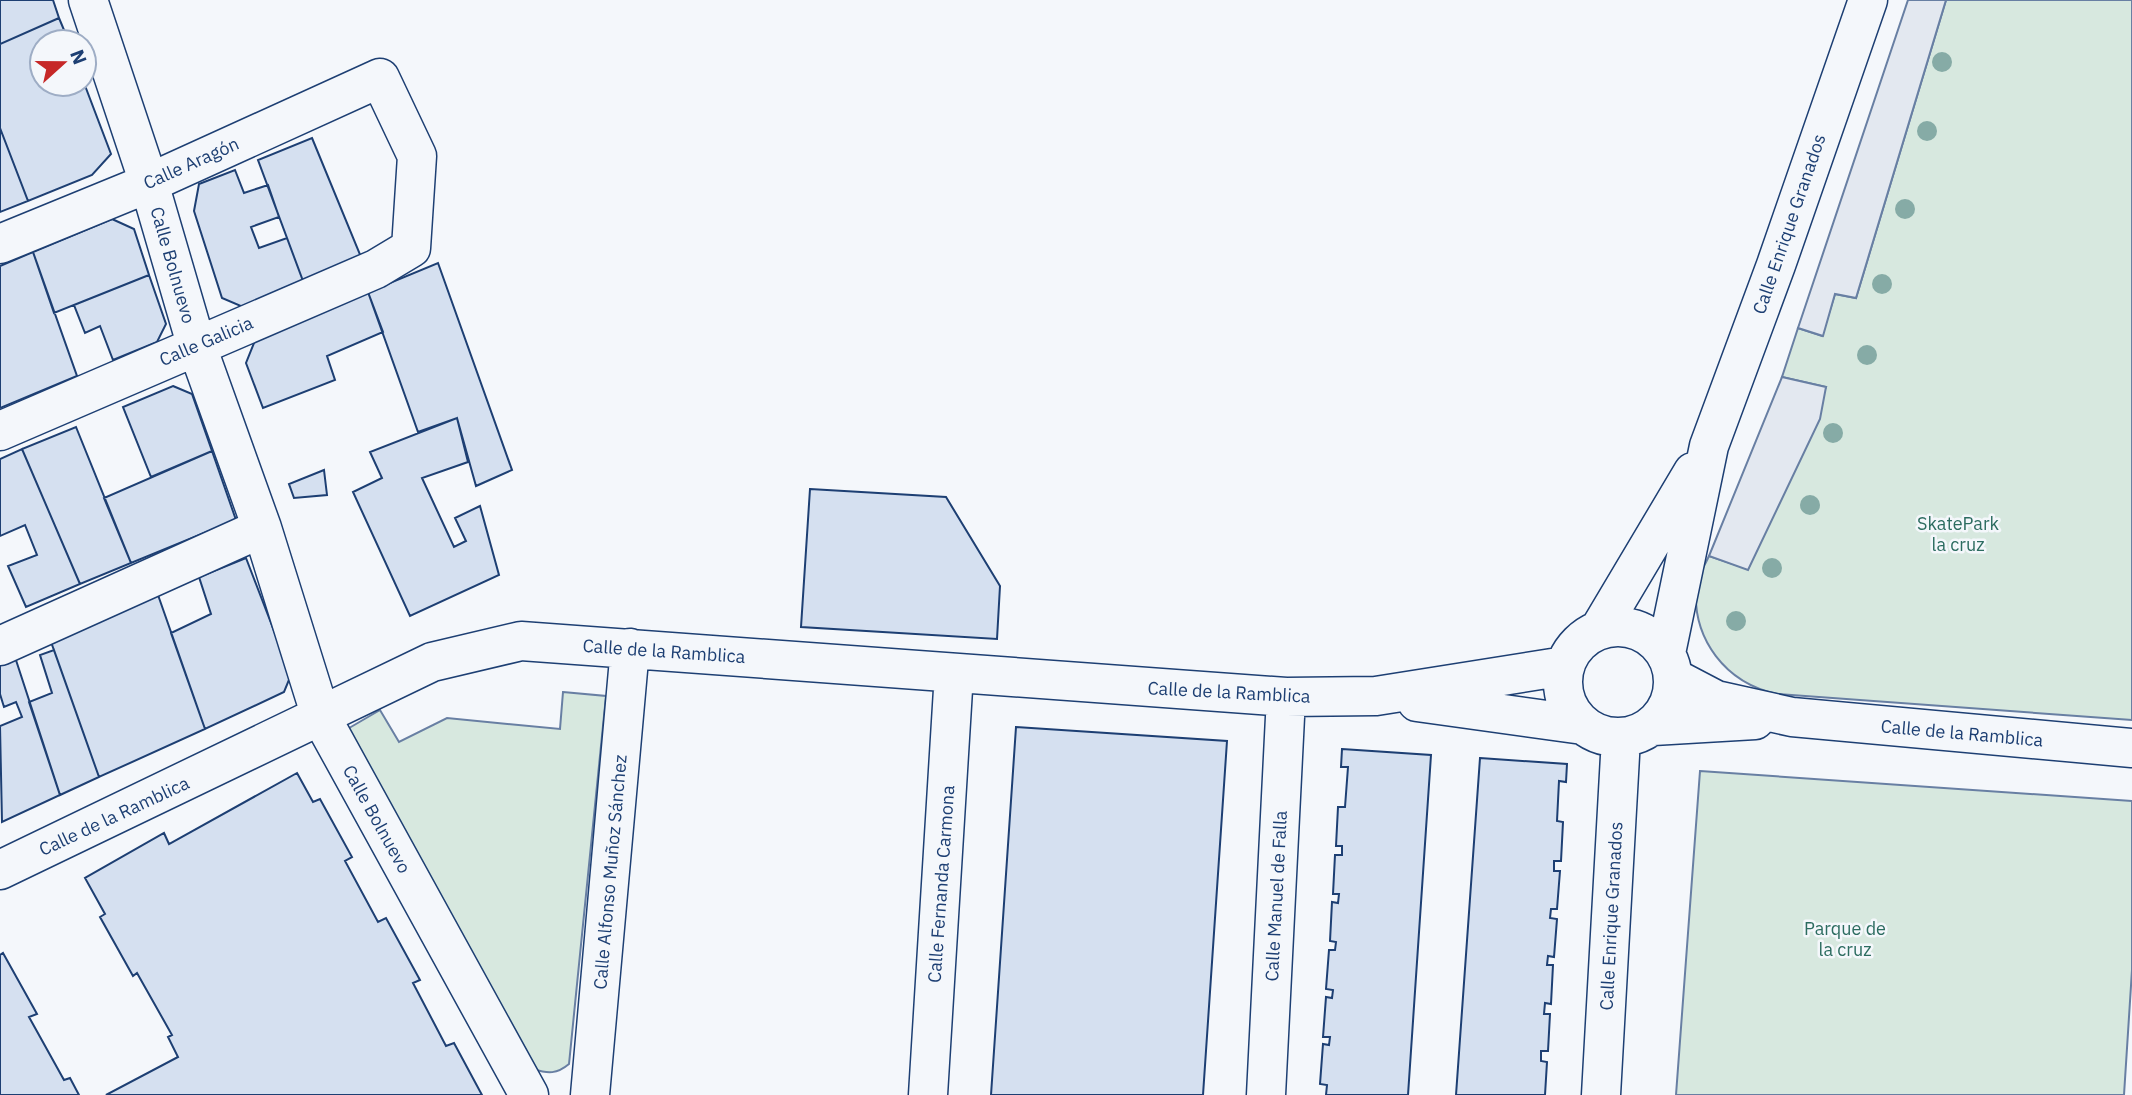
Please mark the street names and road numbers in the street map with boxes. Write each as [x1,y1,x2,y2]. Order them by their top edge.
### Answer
street label: Calle Enrique Granados [1747,131,1831,317]
street label: Calle Aragón [140,132,242,194]
street label: Calle Bolnuevo [145,204,201,326]
street label: Calle Galicia [156,311,257,371]
street label: Calle de la Ramblica [582,634,747,668]
street label: Calle de la Ramblica [1147,676,1311,708]
street label: Calle de la Ramblica [1880,714,2045,752]
street label: Calle Alfonso Muñoz Sánchez [588,754,632,990]
street label: Calle Bolnuevo [338,761,416,877]
street label: Calle de la Ramblica [35,771,193,861]
street label: Calle Fernanda Carmona [923,784,959,984]
street label: Calle Manuel de Falla [1260,810,1292,982]
street label: Calle Enrique Granados [1595,821,1627,1011]

